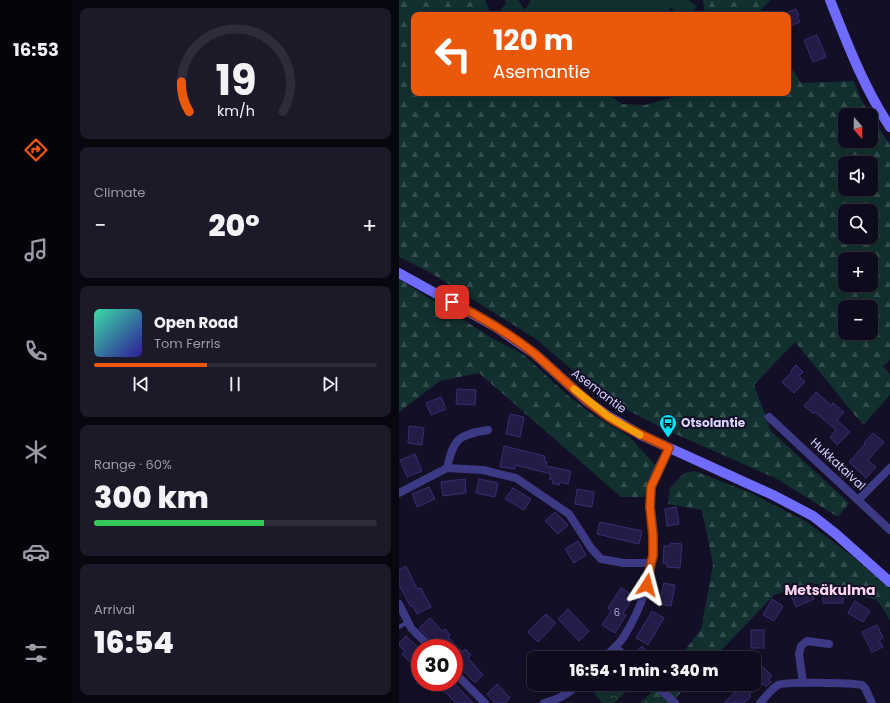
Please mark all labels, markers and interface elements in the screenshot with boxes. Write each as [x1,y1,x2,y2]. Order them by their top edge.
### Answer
text: 120 m [493,21,573,60]
icon: left [427,28,479,80]
text: 16:53 [13,37,59,62]
text: 19 [215,50,256,109]
text: Asemantie [493,59,590,84]
text: km/h [216,100,255,120]
north arrow [838,108,878,148]
map controls [838,108,878,340]
icon: directions [22,136,50,164]
button: sound [838,156,878,196]
text: Climate [94,183,145,202]
text: 20° [208,204,260,247]
button: search [838,204,878,244]
text: − [94,210,106,241]
text: + [362,210,377,241]
icon: music [22,236,50,264]
button: + [838,252,878,292]
pin [435,285,469,319]
icon: arrive [441,291,463,313]
button: − [838,300,878,340]
text: Open Road [154,312,238,333]
text: Tom Ferris [154,334,221,353]
icon: phone [22,337,50,365]
street label: Asemantie [568,364,630,417]
icon: previous [130,373,152,395]
icon: pause [224,373,246,395]
icon: next [319,373,341,395]
bus stop icon: Otsolantie [658,413,678,438]
place label: Otsolantie [681,414,746,431]
street label: Hukkataival [807,434,870,494]
icon: climate [22,438,50,466]
text: Range · 60% [94,455,172,474]
text: 300 km [94,476,209,519]
icon: car [22,538,50,566]
position arrow [626,564,668,606]
district label: Metsäkulma [784,580,876,600]
text: Arrival [94,600,135,619]
house number: 6 [614,605,620,620]
text: 16:54 [94,621,174,664]
icon: filters [22,639,50,667]
speed limit sign: 30 [411,639,463,691]
text: 16:54 · 1 min · 340 m [569,660,719,681]

